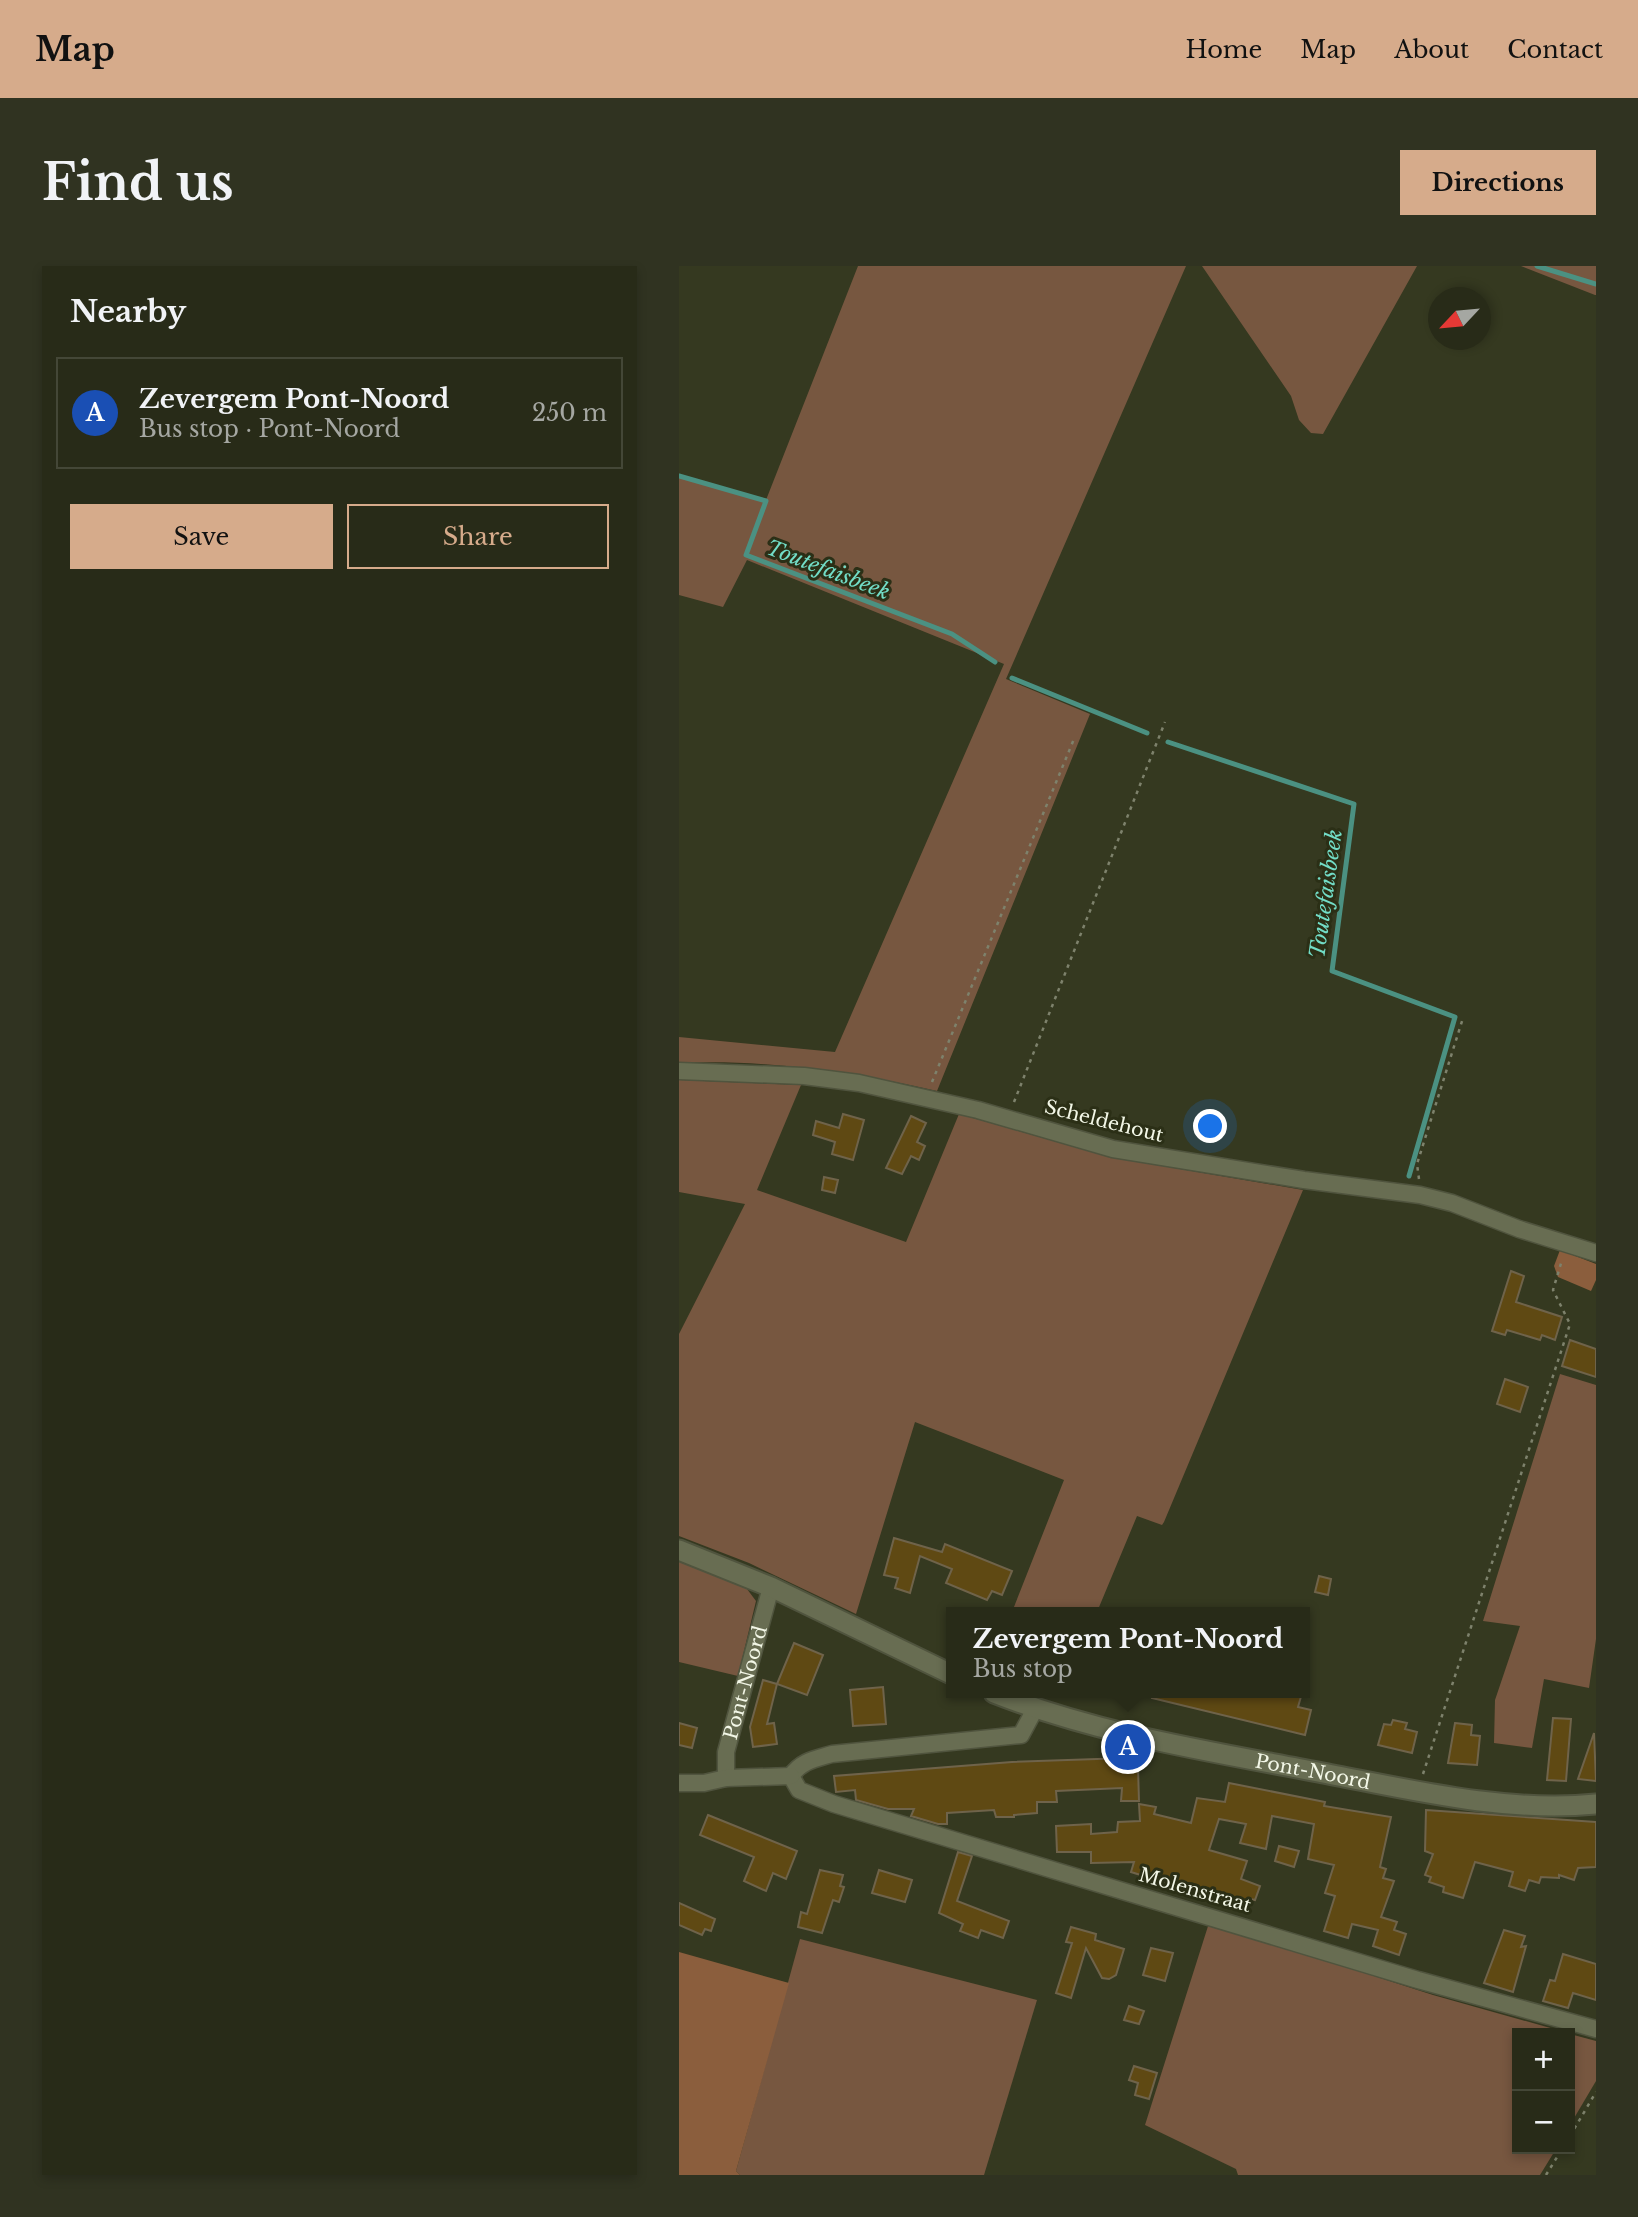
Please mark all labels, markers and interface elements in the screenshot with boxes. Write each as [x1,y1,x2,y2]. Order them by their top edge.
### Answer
text: Map [35,29,115,70]
text: Home [1186,35,1262,64]
text: Map [1300,35,1356,64]
text: About [1394,35,1469,64]
text: Contact [1507,35,1603,64]
button: Directions [1400,150,1596,215]
text: Find us [42,152,234,213]
north arrow [1428,287,1491,350]
text: Nearby [70,293,186,330]
text: Zevergem Pont-Noord [139,383,449,415]
text: A [86,399,104,427]
text: 250 m [532,399,607,427]
text: Bus stop · Pont-Noord [139,415,400,443]
button: Save [70,504,333,569]
button: Share [347,504,609,569]
water label: Toutefaisbeek [763,535,893,605]
water label: Toutefaisbeek [1304,828,1348,960]
street label: Scheldehout [1042,1095,1167,1147]
your location [1193,1109,1227,1143]
popup [946,1607,1310,1698]
street label: Pont-Noord [718,1623,771,1742]
text: Zevergem Pont-Noord [973,1623,1283,1655]
text: Bus stop [973,1655,1073,1683]
pin: A [1105,1721,1151,1773]
street label: Pont-Noord [1253,1749,1373,1794]
street label: Molenstraat [1136,1863,1255,1917]
map controls [1512,2028,1575,2154]
button: + [1512,2028,1575,2091]
button: − [1512,2091,1575,2154]

